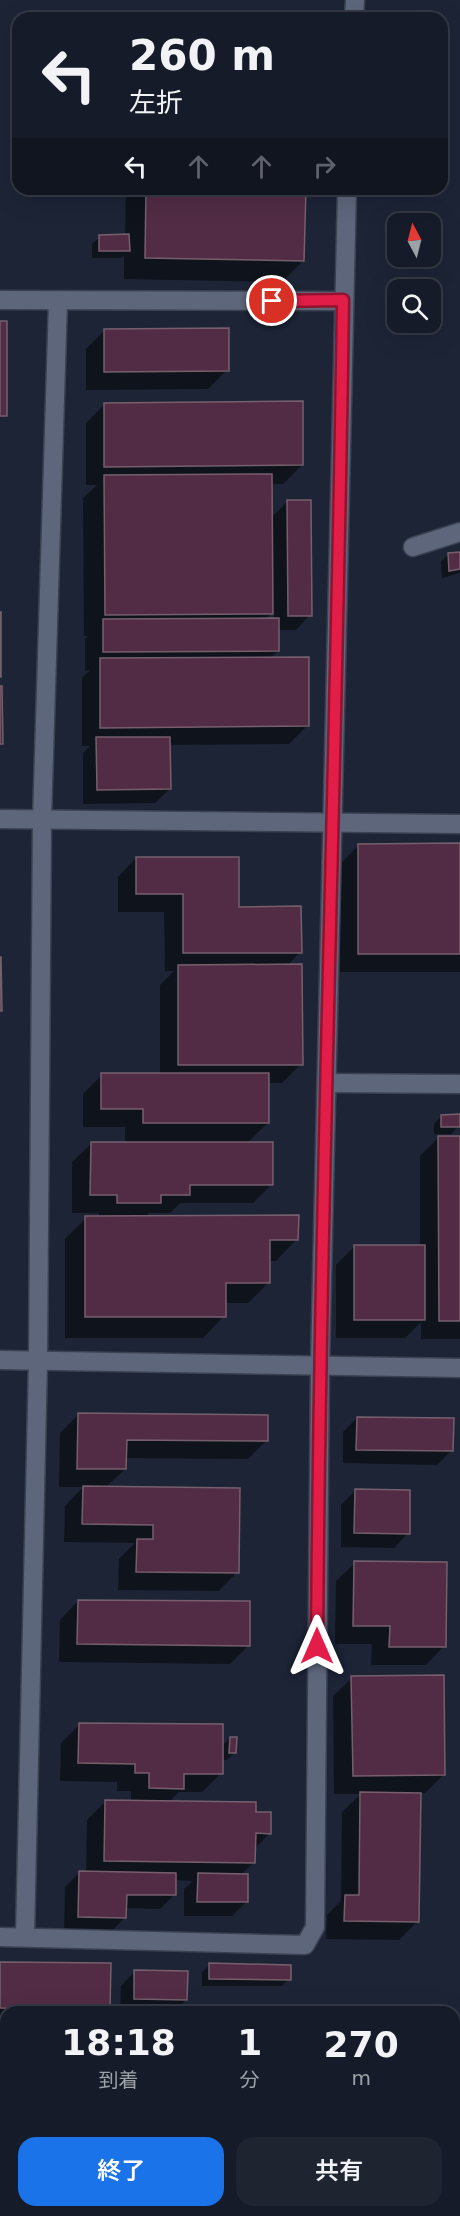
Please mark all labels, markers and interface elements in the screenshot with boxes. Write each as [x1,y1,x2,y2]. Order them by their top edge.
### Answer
text: 260 m [129,31,275,80]
icon: left [30,36,108,114]
text: 左折 [129,87,183,118]
icon: left [119,150,152,183]
icon: ahead [182,150,215,183]
icon: ahead [245,150,278,183]
icon: right [308,150,341,183]
north arrow [387,213,441,267]
map controls [387,213,441,333]
pin [246,275,297,326]
button: search [387,279,441,333]
icon: arrive [255,284,288,317]
position arrow [285,1614,349,1678]
text: 18:18 [61,2022,176,2063]
text: 1 [237,2022,262,2063]
text: 270 [324,2024,399,2065]
text: m [351,2066,371,2090]
text: 到着 [99,2068,139,2092]
text: 分 [240,2068,260,2092]
button: 終了 [18,2137,224,2206]
button: 共有 [236,2137,442,2206]

